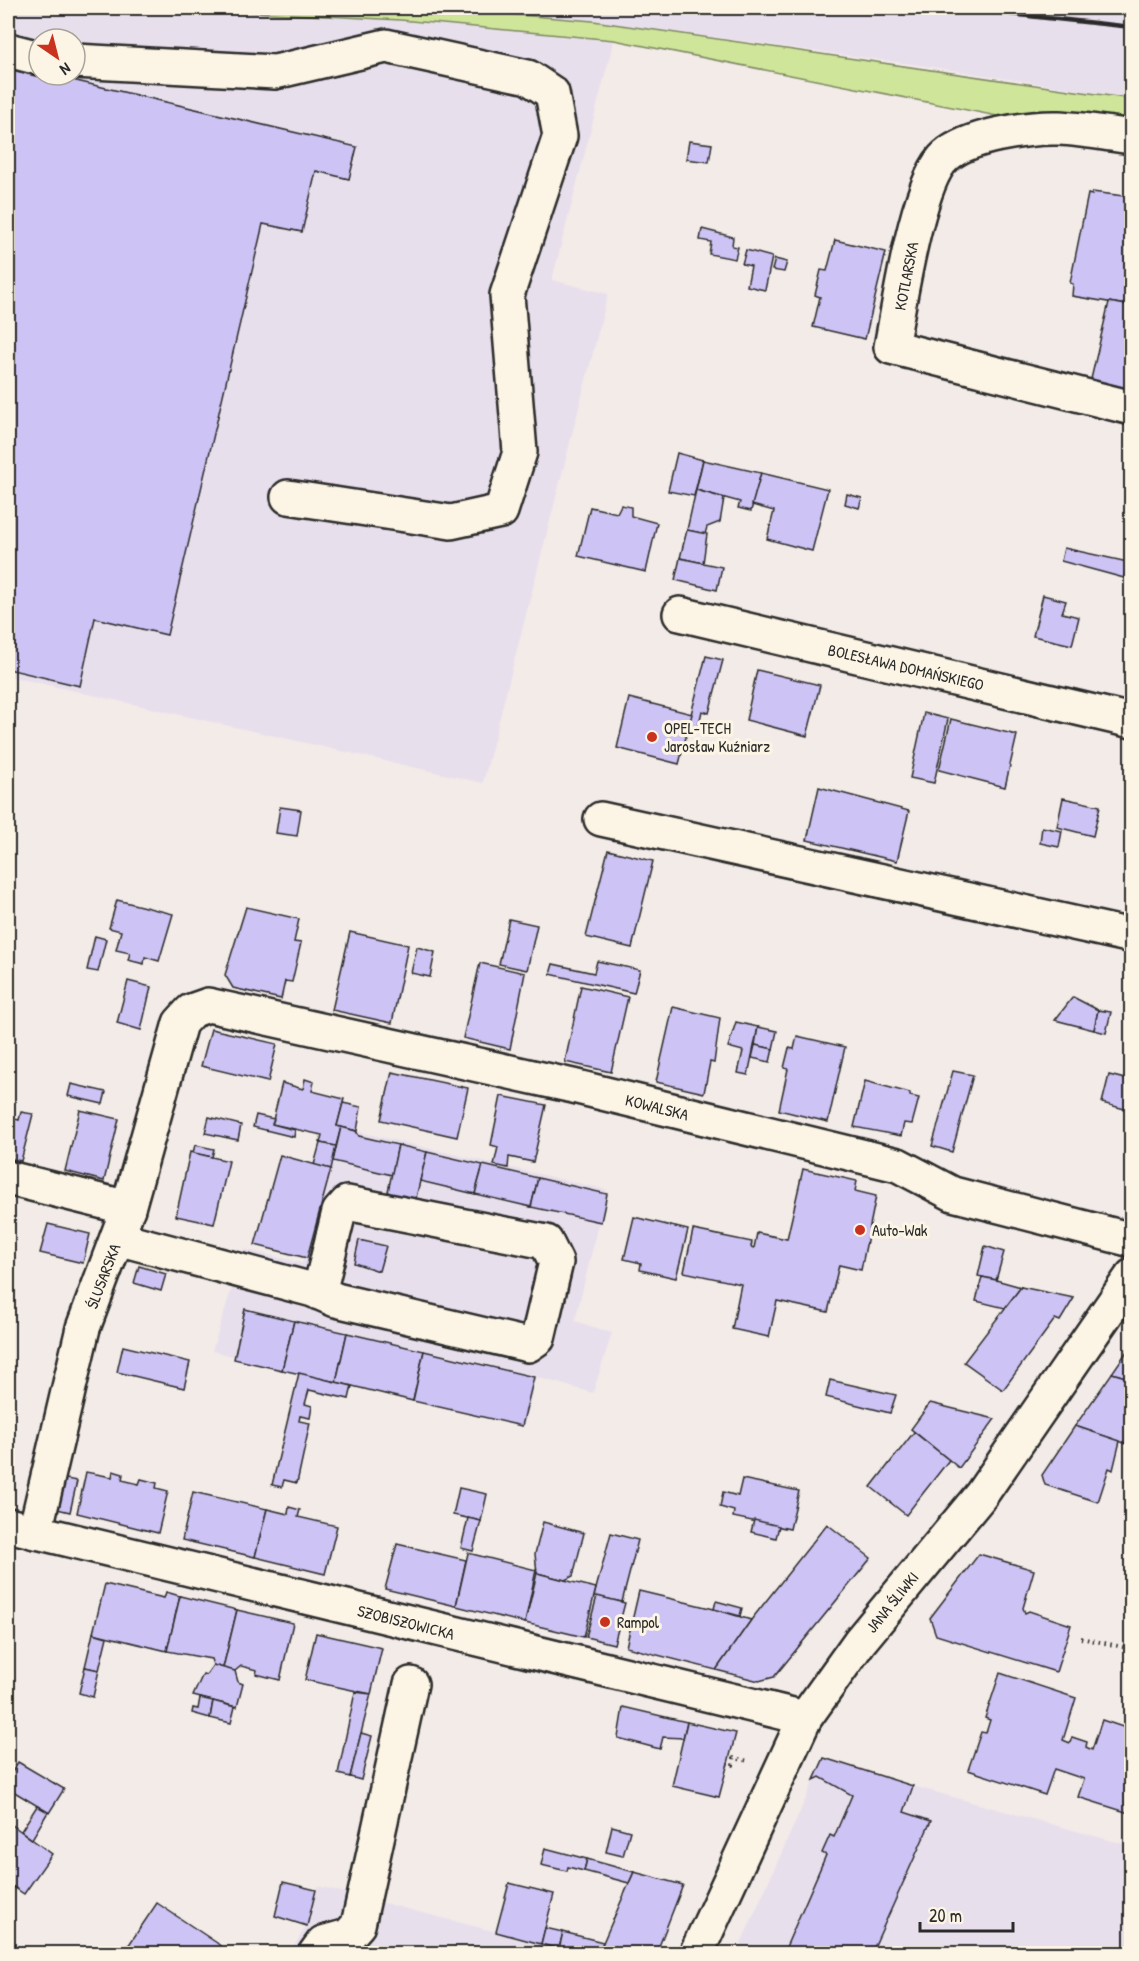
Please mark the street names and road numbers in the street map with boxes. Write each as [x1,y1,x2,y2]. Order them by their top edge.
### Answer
street label: KOTLARSKA [889,240,923,312]
street label: BOLESŁAWA DOMAŃSKIEGO [826,638,986,696]
street label: KOWALSKA [623,1089,691,1126]
street label: ŚLUSARSKA [81,1240,126,1312]
street label: JANA ŚLIWKI [861,1567,923,1637]
street label: SZOBISZOWICKA [355,1599,457,1645]

